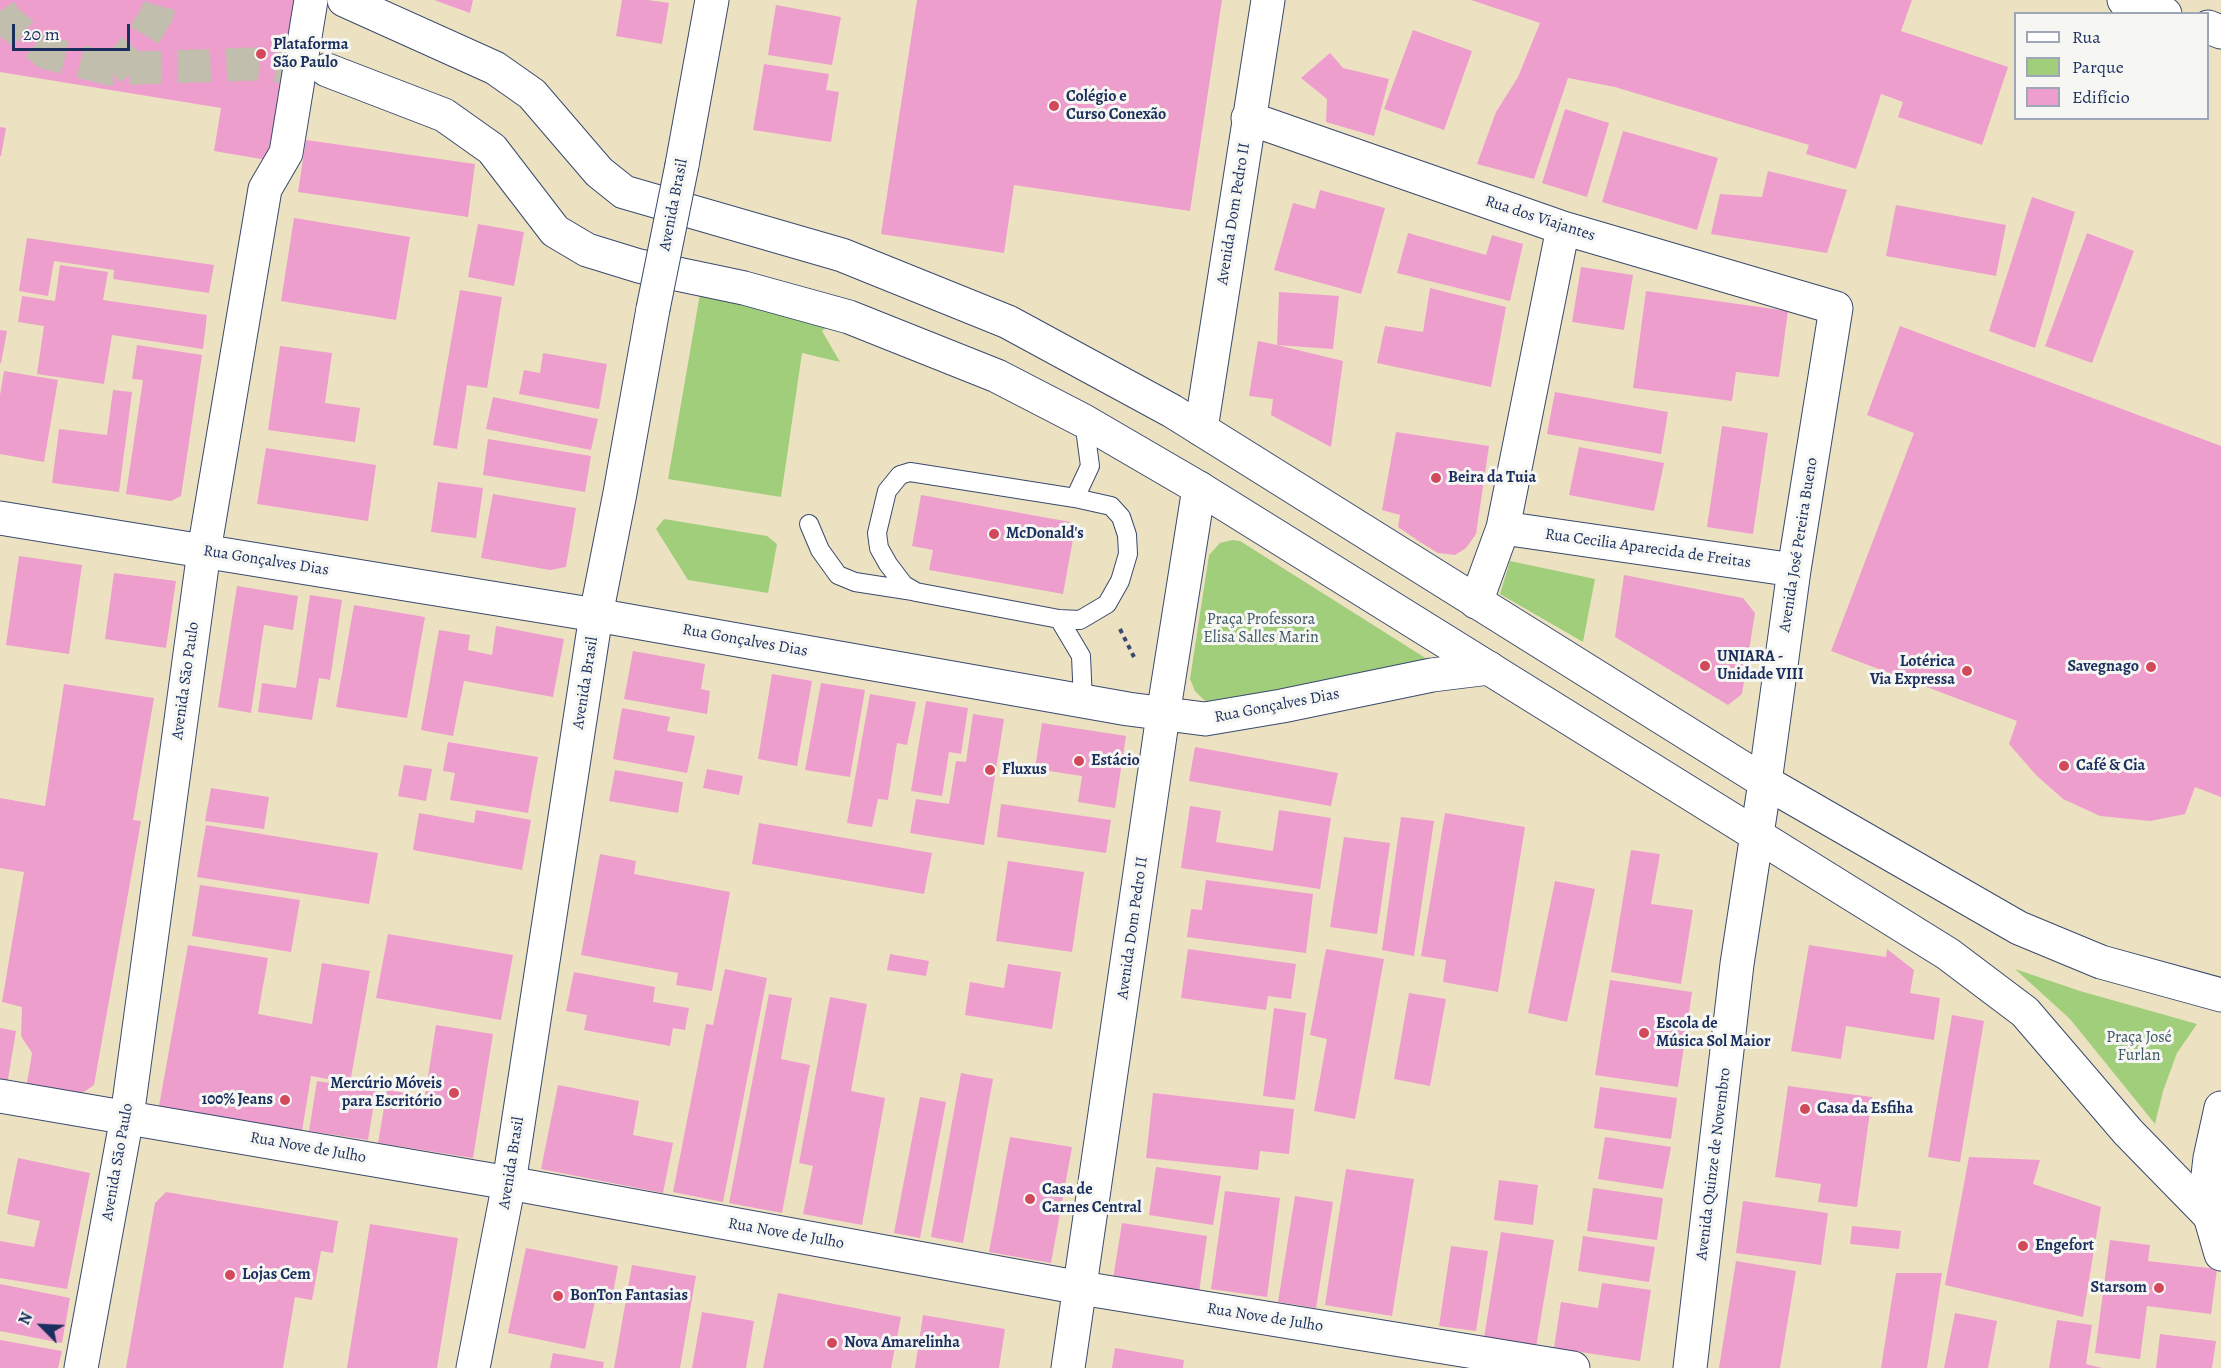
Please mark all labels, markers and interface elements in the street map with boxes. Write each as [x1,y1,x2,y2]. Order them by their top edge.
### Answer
scale bar [15,12,134,50]
legend [2014,12,2209,120]
text: 20 m [23,22,60,46]
text: Rua [2072,25,2101,49]
place label: Plataforma São Paulo [273,35,348,73]
marker: Plataforma São Paulo [254,47,268,61]
text: Parque [2072,55,2124,79]
text: Edifício [2072,85,2130,109]
place label: Colégio e Curso Conexão [1066,87,1166,125]
marker: Colégio e Curso Conexão [1047,99,1061,113]
street label: Avenida Dom Pedro II [1213,142,1255,286]
street label: Avenida Brasil [656,157,692,253]
street label: Rua dos Viajantes [1482,192,1598,246]
street label: Avenida José Pereira Bueno [1776,456,1822,634]
place label: Beira da Tuia [1448,468,1536,488]
marker: Beira da Tuia [1429,471,1443,485]
place label: McDonald's [1006,524,1084,544]
street label: Rua Cecilia Aparecida de Freitas [1544,525,1752,573]
marker: McDonald's [987,527,1001,541]
street label: Rua Gonçalves Dias [202,542,330,580]
park label: Praça Professora Elisa Salles Marin [1203,610,1319,648]
street label: Avenida São Paulo [168,621,204,741]
street label: Rua Gonçalves Dias [681,621,809,661]
street label: Avenida Brasil [569,635,603,731]
place label: UNIARA - Unidade VIII [1717,647,1804,685]
place label: Lotérica Via Expressa [1870,652,1955,690]
place label: Savegnago [2067,657,2139,677]
marker: UNIARA - Unidade VIII [1698,659,1712,673]
marker: Savegnago [2144,660,2158,674]
marker: Lotérica Via Expressa [1960,664,1974,678]
street label: Rua Gonçalves Dias [1213,684,1341,728]
place label: Estácio [1091,751,1140,771]
marker: Estácio [1072,754,1086,768]
place label: Café & Cia [2076,756,2145,776]
marker: Café & Cia [2057,759,2071,773]
place label: Fluxus [1002,760,1047,780]
marker: Fluxus [983,763,997,777]
street label: Avenida Dom Pedro II [1113,855,1153,1001]
place label: Escola de Música Sol Maior [1656,1014,1771,1052]
marker: Escola de Música Sol Maior [1637,1026,1651,1040]
park label: Praça José Furlan [2106,1028,2172,1066]
street label: Avenida Quinze de Novembro [1693,1067,1735,1261]
place label: Mercúrio Móveis para Escritório [330,1074,442,1112]
marker: Mercúrio Móveis para Escritório [447,1086,461,1100]
place label: 100% Jeans [202,1090,273,1110]
marker: 100% Jeans [278,1093,292,1107]
place label: Casa da Esfiha [1817,1099,1913,1119]
street label: Avenida São Paulo [98,1102,138,1222]
marker: Casa da Esfiha [1798,1102,1812,1116]
street label: Avenida Brasil [495,1115,529,1211]
street label: Rua Nove de Julho [249,1128,367,1168]
place label: Casa de Carnes Central [1042,1180,1142,1218]
marker: Casa de Carnes Central [1023,1192,1037,1206]
street label: Rua Nove de Julho [727,1214,845,1254]
place label: Engefort [2035,1236,2094,1256]
marker: Engefort [2016,1239,2030,1253]
place label: Lojas Cem [242,1265,311,1285]
marker: Lojas Cem [223,1268,237,1282]
place label: Starsom [2091,1278,2147,1298]
marker: Starsom [2152,1281,2166,1295]
place label: BonTon Fantasias [570,1286,688,1306]
marker: BonTon Fantasias [551,1289,565,1303]
north arrow [12,1296,72,1356]
street label: Rua Nove de Julho [1206,1299,1324,1337]
text: N [13,1309,38,1328]
place label: Nova Amarelinha [844,1333,960,1353]
marker: Nova Amarelinha [825,1336,839,1350]

